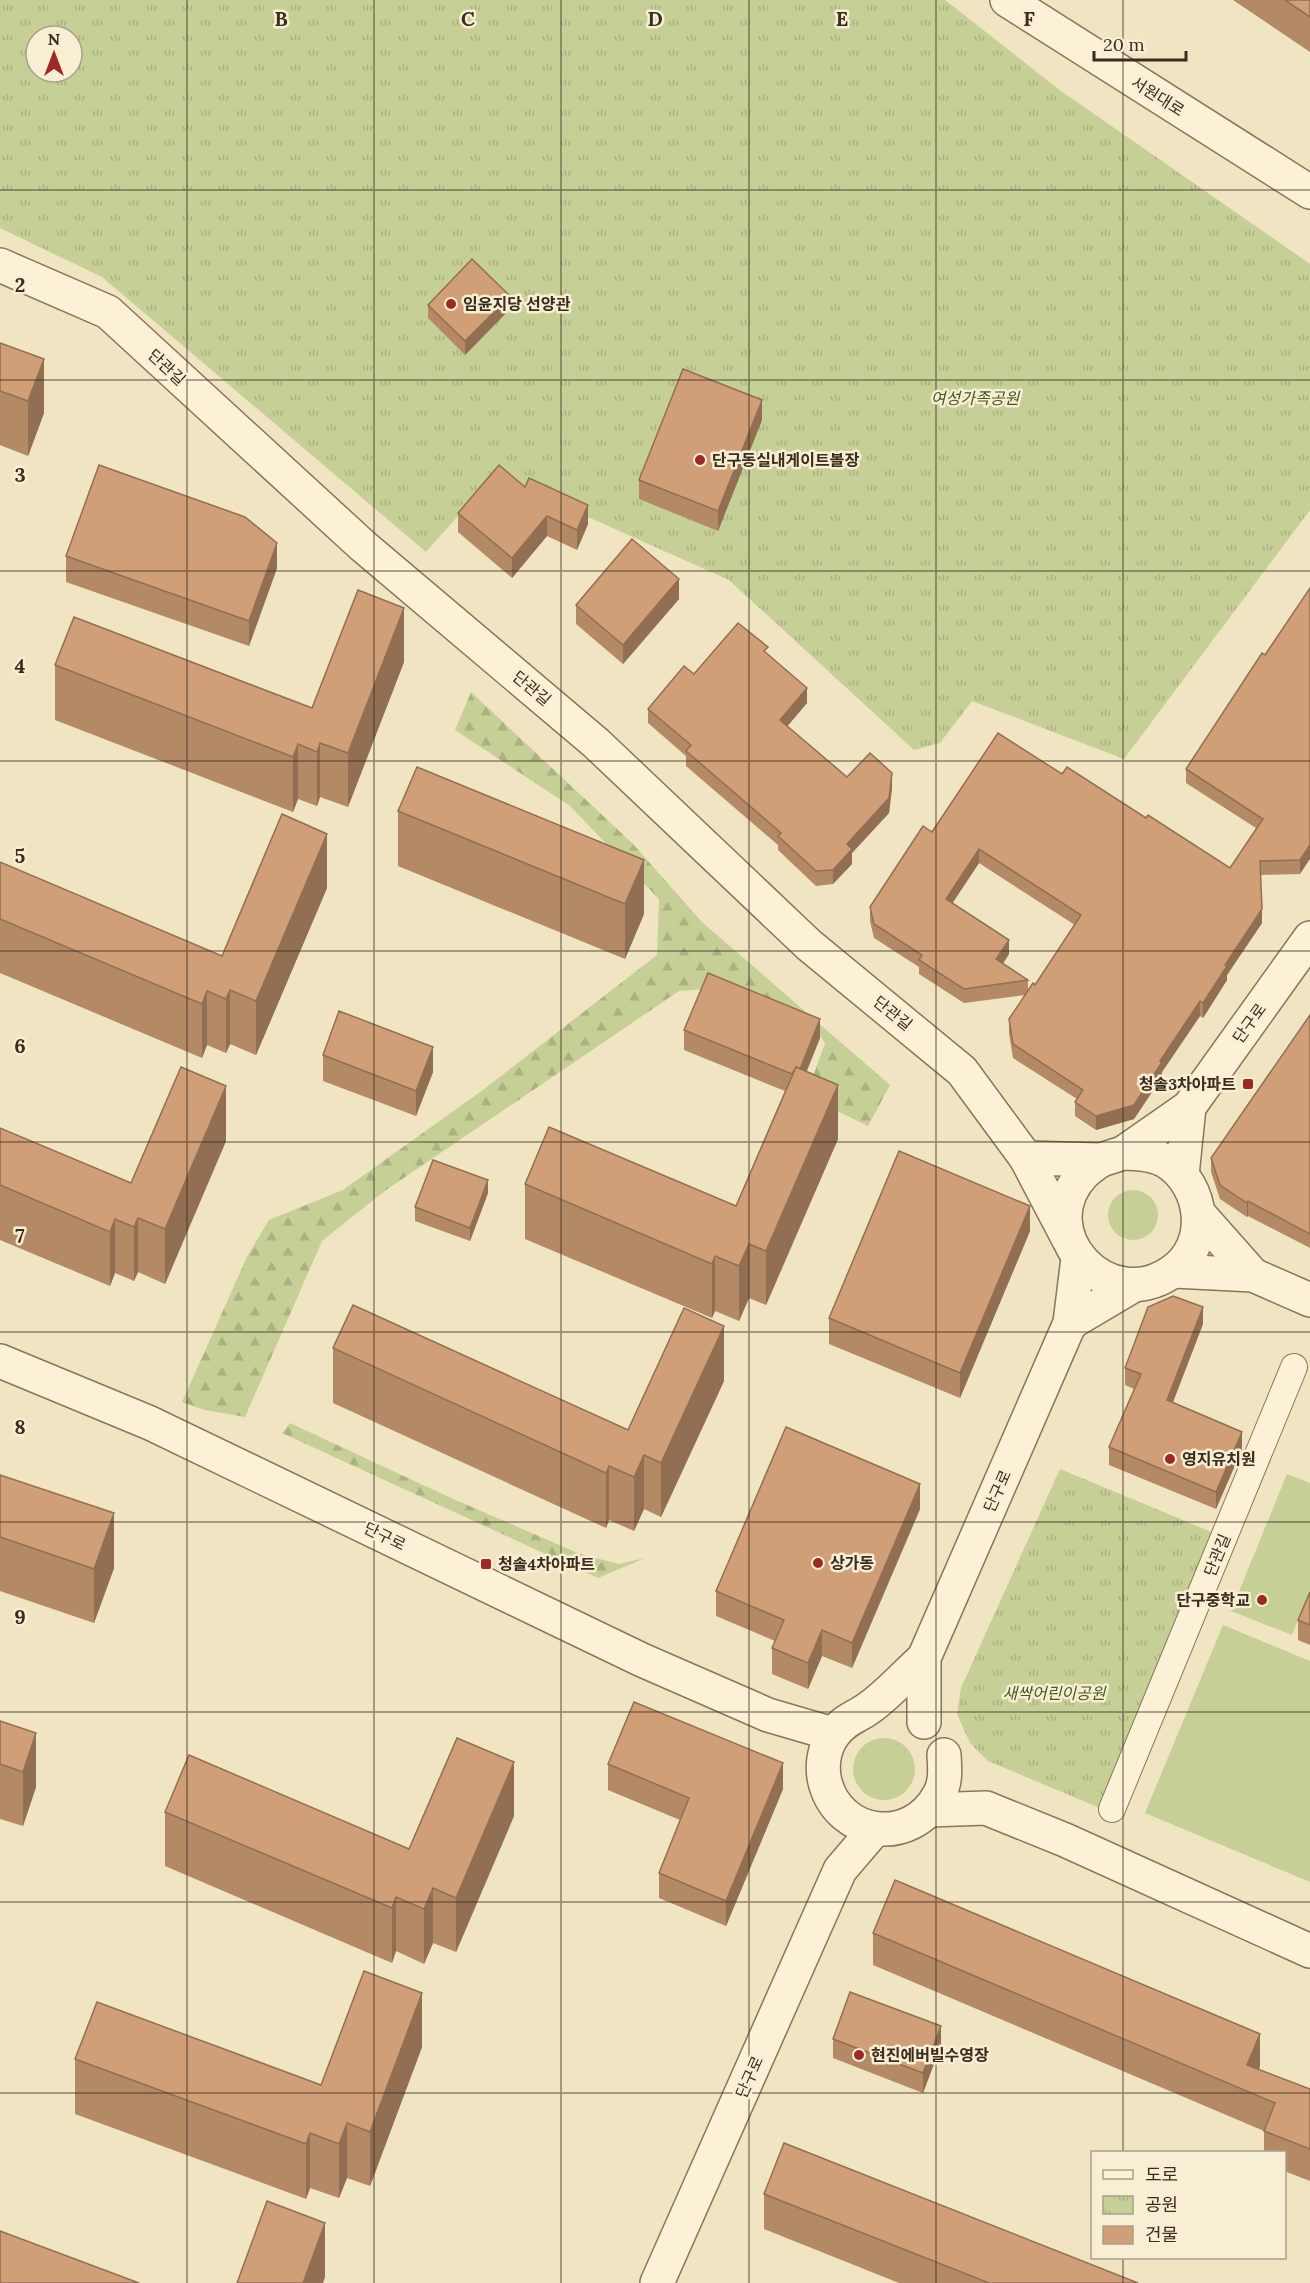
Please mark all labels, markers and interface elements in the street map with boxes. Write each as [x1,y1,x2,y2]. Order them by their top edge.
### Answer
text: B [274,6,288,31]
text: C [461,6,475,31]
text: D [647,6,663,31]
text: E [836,6,848,31]
text: F [1023,6,1035,31]
north arrow [24,24,84,84]
scale bar [1094,24,1186,62]
text: N [48,29,60,49]
text: 20 m [1103,33,1145,56]
street label: 서원대로 [1128,72,1188,120]
text: 2 [15,272,25,297]
place label: 임윤지당 선양관 [463,294,571,314]
marker: 임윤지당 선양관 [444,297,458,311]
street label: 단관길 [144,345,190,389]
park label: 여성가족공원 [931,388,1020,408]
place label: 단구동실내게이트볼장 [712,450,859,470]
marker: 단구동실내게이트볼장 [693,453,707,467]
text: 3 [14,462,26,487]
text: 4 [15,653,26,678]
street label: 단관길 [509,666,555,710]
text: 5 [15,843,26,868]
street label: 단관길 [870,991,916,1035]
street label: 단구로 [1228,999,1270,1047]
text: 6 [14,1033,26,1058]
place label: 청솔3차아파트 [1139,1074,1236,1094]
marker: 청솔3차아파트 [1241,1077,1255,1091]
text: 7 [15,1223,25,1248]
text: 8 [14,1414,26,1439]
place label: 영지유치원 [1182,1449,1256,1469]
marker: 영지유치원 [1163,1452,1177,1466]
street label: 단구로 [979,1467,1015,1515]
street label: 단구로 [361,1517,409,1555]
street label: 단관길 [1199,1531,1235,1579]
place label: 상가동 [830,1553,874,1573]
place label: 청솔4차아파트 [498,1554,595,1574]
marker: 상가동 [811,1556,825,1570]
marker: 청솔4차아파트 [479,1557,493,1571]
place label: 단구중학교 [1176,1590,1250,1610]
marker: 단구중학교 [1255,1593,1269,1607]
text: 9 [14,1604,26,1629]
park label: 새싹어린이공원 [1002,1683,1107,1703]
place label: 현진에버빌수영장 [871,2045,989,2065]
marker: 현진에버빌수영장 [852,2048,866,2062]
street label: 단구로 [731,2053,767,2101]
legend [1091,2151,1286,2259]
text: 도로 [1145,2163,1178,2186]
text: 공원 [1145,2193,1178,2216]
text: 건물 [1145,2223,1178,2246]

